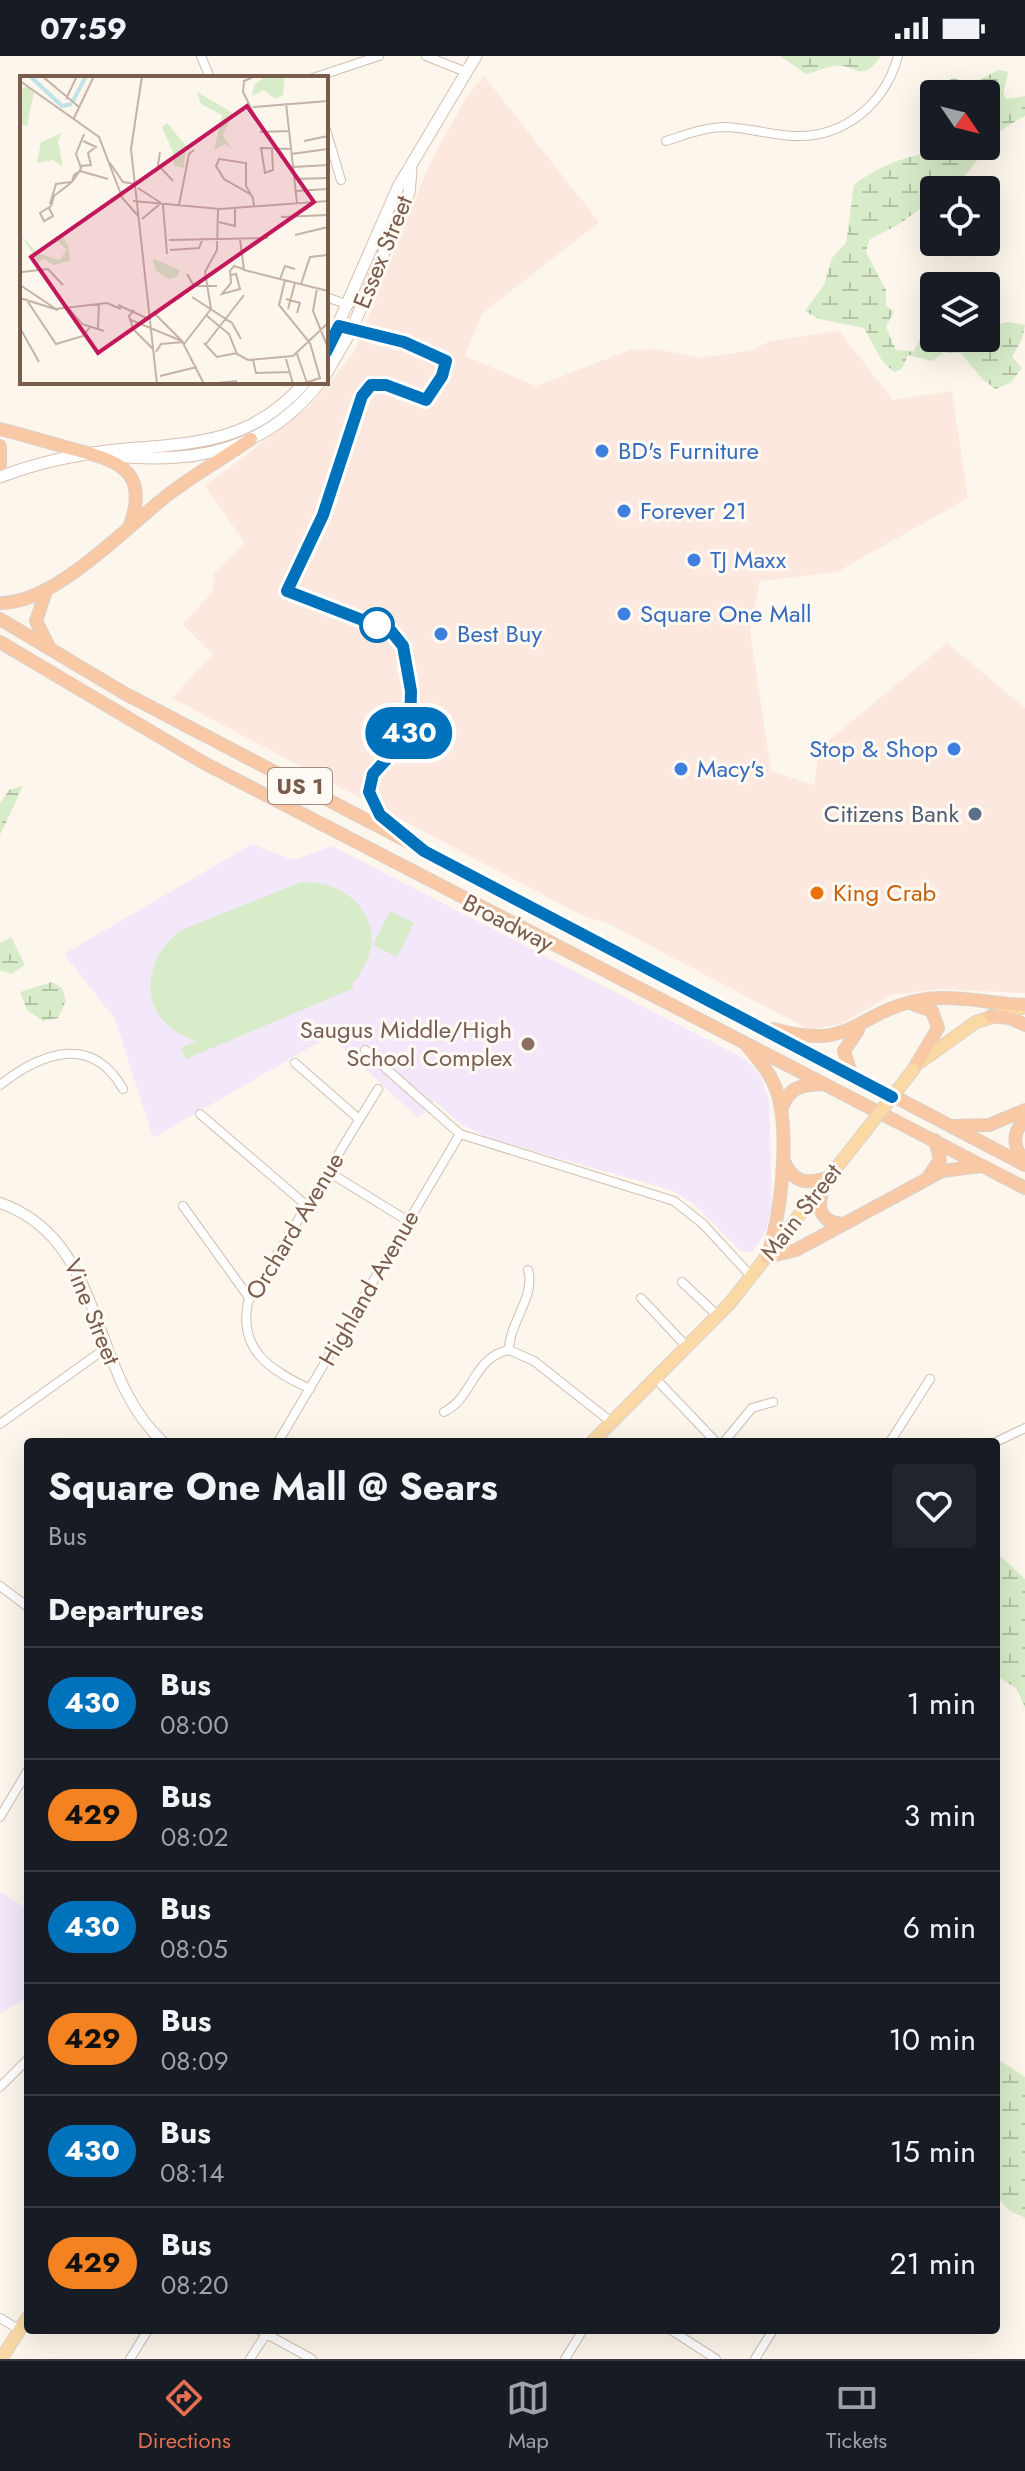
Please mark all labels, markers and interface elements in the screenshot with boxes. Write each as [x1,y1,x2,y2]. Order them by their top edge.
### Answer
text: 07:59 [40,7,127,50]
inset map [20,76,328,384]
north arrow [920,80,1000,160]
map controls [920,80,1000,352]
button: locate [920,176,1000,256]
street label: Essex Street [344,190,421,314]
button: layers [920,272,1000,352]
place label: BD's Furniture [618,433,759,468]
marker: BD's Furniture [593,442,611,460]
place label: Forever 21 [640,493,747,528]
marker: Forever 21 [615,502,633,520]
place label: TJ Maxx [710,542,787,577]
marker: TJ Maxx [685,551,703,569]
place label: Square One Mall [640,596,812,631]
marker: Square One Mall [615,605,633,623]
unlabelled marker [360,608,394,642]
place label: Best Buy [457,616,542,651]
marker: Best Buy [432,625,450,643]
line badge: 430 [363,707,455,759]
text: 430 [381,712,437,753]
place label: Stop & Shop [809,731,938,766]
marker: Stop & Shop [945,740,963,758]
place label: Macy's [697,751,764,786]
marker: Macy's [672,760,690,778]
road number: US 1 [268,768,332,804]
place label: Citizens Bank [824,796,959,831]
marker: Citizens Bank [966,805,984,823]
place label: King Crab [833,875,936,910]
marker: King Crab [808,884,826,902]
street label: Broadway [457,885,560,961]
place label: Saugus Middle/High School Complex [300,1012,513,1075]
marker: Saugus Middle/High School Complex [519,1035,537,1053]
street label: Orchard Avenue [237,1145,352,1306]
street label: Main Street [752,1156,850,1267]
street label: Highland Avenue [310,1203,427,1372]
street label: Vine Street [55,1254,130,1370]
text: Square One Mall @ Sears [48,1459,498,1514]
button: heart [892,1464,976,1548]
text: Bus [48,1517,87,1555]
text: Departures [48,1588,204,1631]
text: Bus [160,1663,211,1706]
text: 430 [64,1682,120,1723]
text: 1 min [907,1682,976,1725]
text: 08:00 [160,1706,229,1744]
text: Bus [161,1775,212,1818]
text: 429 [64,1794,121,1835]
text: 3 min [904,1794,976,1837]
text: 08:02 [161,1818,229,1856]
text: Bus [160,1887,211,1930]
text: 430 [64,1906,120,1947]
text: 6 min [903,1906,976,1949]
text: 08:05 [160,1930,228,1968]
text: Bus [161,1999,212,2042]
text: 429 [64,2018,121,2059]
text: 10 min [889,2018,976,2061]
text: 08:09 [161,2042,229,2080]
text: Bus [160,2111,211,2154]
text: 430 [64,2130,120,2171]
text: 15 min [890,2130,976,2173]
text: 08:14 [160,2154,224,2192]
text: Bus [161,2223,212,2266]
text: 429 [64,2242,121,2283]
text: 21 min [889,2242,976,2285]
text: 08:20 [161,2266,229,2304]
tab: Directions [138,2376,231,2456]
tab: Map [506,2376,550,2456]
tab: Tickets [826,2376,887,2456]

